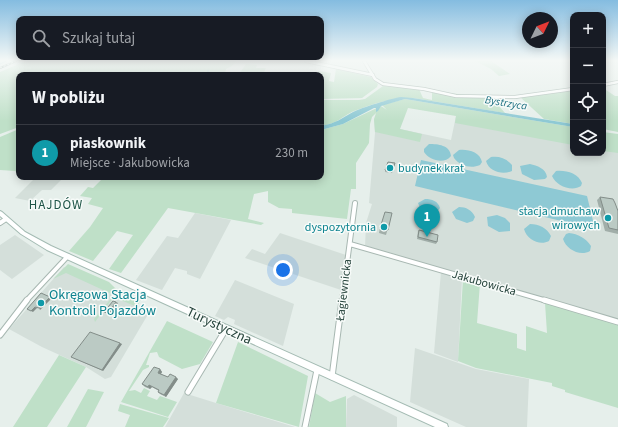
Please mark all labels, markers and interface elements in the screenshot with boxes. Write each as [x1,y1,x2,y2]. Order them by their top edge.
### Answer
north arrow [522,12,558,48]
map controls [570,12,606,156]
button: + [570,12,606,48]
search box [16,16,324,60]
icon: search [30,27,52,49]
text: Szukaj tutaj [62,28,135,49]
button: − [570,48,606,84]
button: locate [570,84,606,120]
text: W pobliżu [32,86,105,110]
water label: Bystrzyca [484,92,528,114]
button: layers [570,120,606,156]
text: piaskownik [70,133,146,154]
text: 1 [42,144,48,162]
text: 230 m [275,144,308,162]
text: Miejsce · Jakubowicka [70,154,190,172]
place label: budynek krat [398,160,464,177]
marker: budynek krat [385,163,395,173]
district label: HAJDÓW [29,196,83,214]
place label: stacja dmuchaw wirowych [519,203,600,234]
pin: 1 [414,204,440,237]
marker: stacja dmuchaw wirowych [603,213,613,223]
place label: dyspozytornia [305,219,376,236]
marker: dyspozytornia [379,222,389,232]
street label: Łagiewnicka [332,258,356,323]
your location [273,260,293,280]
street label: Jakubowicka [450,266,518,300]
place label: Okręgowa Stacja Kontroli Pojazdów [49,285,156,321]
marker: Okręgowa Stacja Kontroli Pojazdów [36,298,46,308]
street label: Turystyczna [183,302,255,350]

